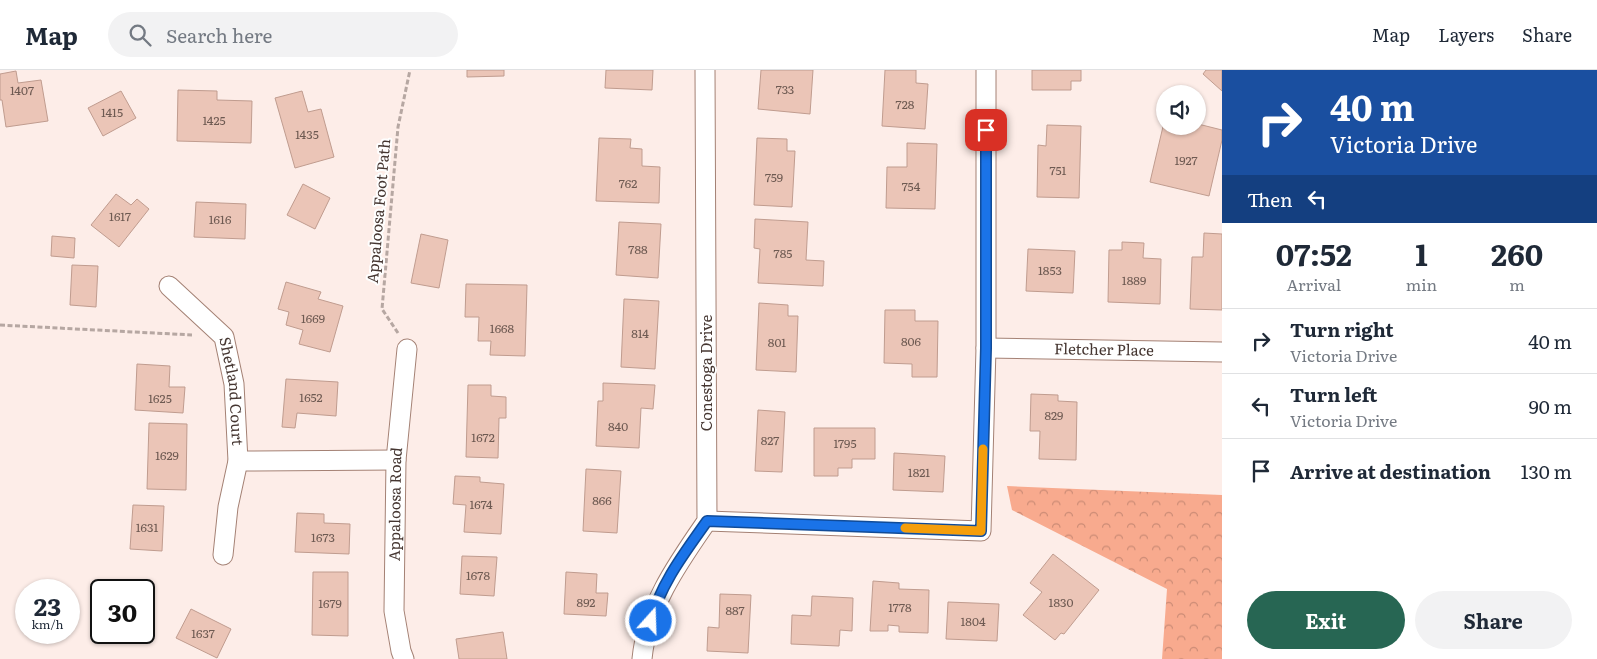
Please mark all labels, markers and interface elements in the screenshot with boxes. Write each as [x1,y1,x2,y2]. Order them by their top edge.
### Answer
search box [108,12,458,57]
text: Map [25,17,78,52]
icon: search [126,21,154,49]
text: Search here [166,21,272,49]
text: Map [1372,21,1410,48]
text: Layers [1438,21,1494,48]
text: Share [1522,21,1572,48]
house number: 733 [776,80,794,98]
text: 40 m [1330,80,1415,132]
house number: 1407 [10,81,34,99]
map controls [1156,85,1206,135]
button: sound [1156,85,1206,135]
icon: right [1247,90,1312,155]
house number: 728 [896,95,915,113]
house number: 1415 [101,103,123,121]
pin [965,109,1007,151]
house number: 1425 [202,111,226,129]
icon: arrive [972,116,1000,144]
house number: 1435 [295,125,319,143]
text: Victoria Drive [1330,127,1477,160]
street label: Appaloosa Foot Path [360,138,395,284]
house number: 1927 [1174,151,1198,169]
house number: 751 [1050,161,1066,179]
house number: 759 [765,168,783,186]
house number: 762 [619,174,637,192]
house number: 754 [902,177,921,195]
text: Then [1247,185,1293,213]
icon: left [1303,185,1331,213]
house number: 1617 [109,207,131,225]
house number: 1616 [209,210,232,228]
text: 07:52 [1276,231,1352,275]
text: 1 [1415,231,1428,275]
text: 260 [1491,231,1543,275]
house number: 788 [628,240,648,258]
house number: 785 [774,244,792,262]
house number: 1853 [1038,261,1062,279]
house number: 1889 [1122,271,1146,289]
text: Arrival [1287,272,1341,296]
text: min [1406,272,1437,296]
text: m [1509,272,1525,296]
house number: 1669 [301,309,325,327]
street label: Conestoga Drive [694,314,717,431]
text: Turn right [1290,315,1394,343]
house number: 1668 [490,319,515,337]
house number: 814 [631,324,649,342]
icon: right [1247,327,1275,355]
text: 40 m [1528,327,1572,355]
house number: 806 [901,332,922,350]
house number: 801 [768,333,786,351]
street label: Shetland Court [214,335,250,446]
street label: Fletcher Place [1054,336,1154,361]
text: Victoria Drive [1290,343,1397,367]
text: Turn left [1290,380,1377,408]
house number: 1652 [299,388,323,406]
house number: 1625 [148,389,172,407]
icon: left [1247,392,1275,420]
text: 90 m [1529,392,1572,420]
house number: 829 [1045,406,1063,424]
text: Victoria Drive [1290,408,1397,432]
house number: 840 [608,417,628,435]
house number: 1672 [471,428,495,446]
house number: 827 [761,431,779,449]
house number: 1795 [834,434,856,452]
house number: 1629 [155,446,179,464]
street label: Appaloosa Road [382,446,407,561]
icon: arrive [1247,457,1275,485]
text: Arrive at destination [1290,457,1491,485]
text: 130 m [1521,457,1572,485]
house number: 1821 [908,463,930,481]
house number: 866 [592,491,612,509]
house number: 1674 [469,495,493,513]
house number: 1631 [136,518,158,536]
house number: 1673 [311,528,335,546]
house number: 1678 [466,566,490,584]
speed limit sign: 30 [90,579,155,644]
text: 23 [34,587,61,624]
button: Exit [1247,591,1405,649]
button: Share [1415,591,1572,649]
house number: 892 [577,593,595,611]
house number: 1830 [1049,593,1074,611]
house number: 1679 [318,594,342,612]
position arrow [624,594,676,646]
house number: 1778 [888,598,912,616]
house number: 887 [725,601,745,619]
house number: 1804 [960,612,986,630]
text: km/h [32,615,63,633]
house number: 1637 [191,624,215,642]

